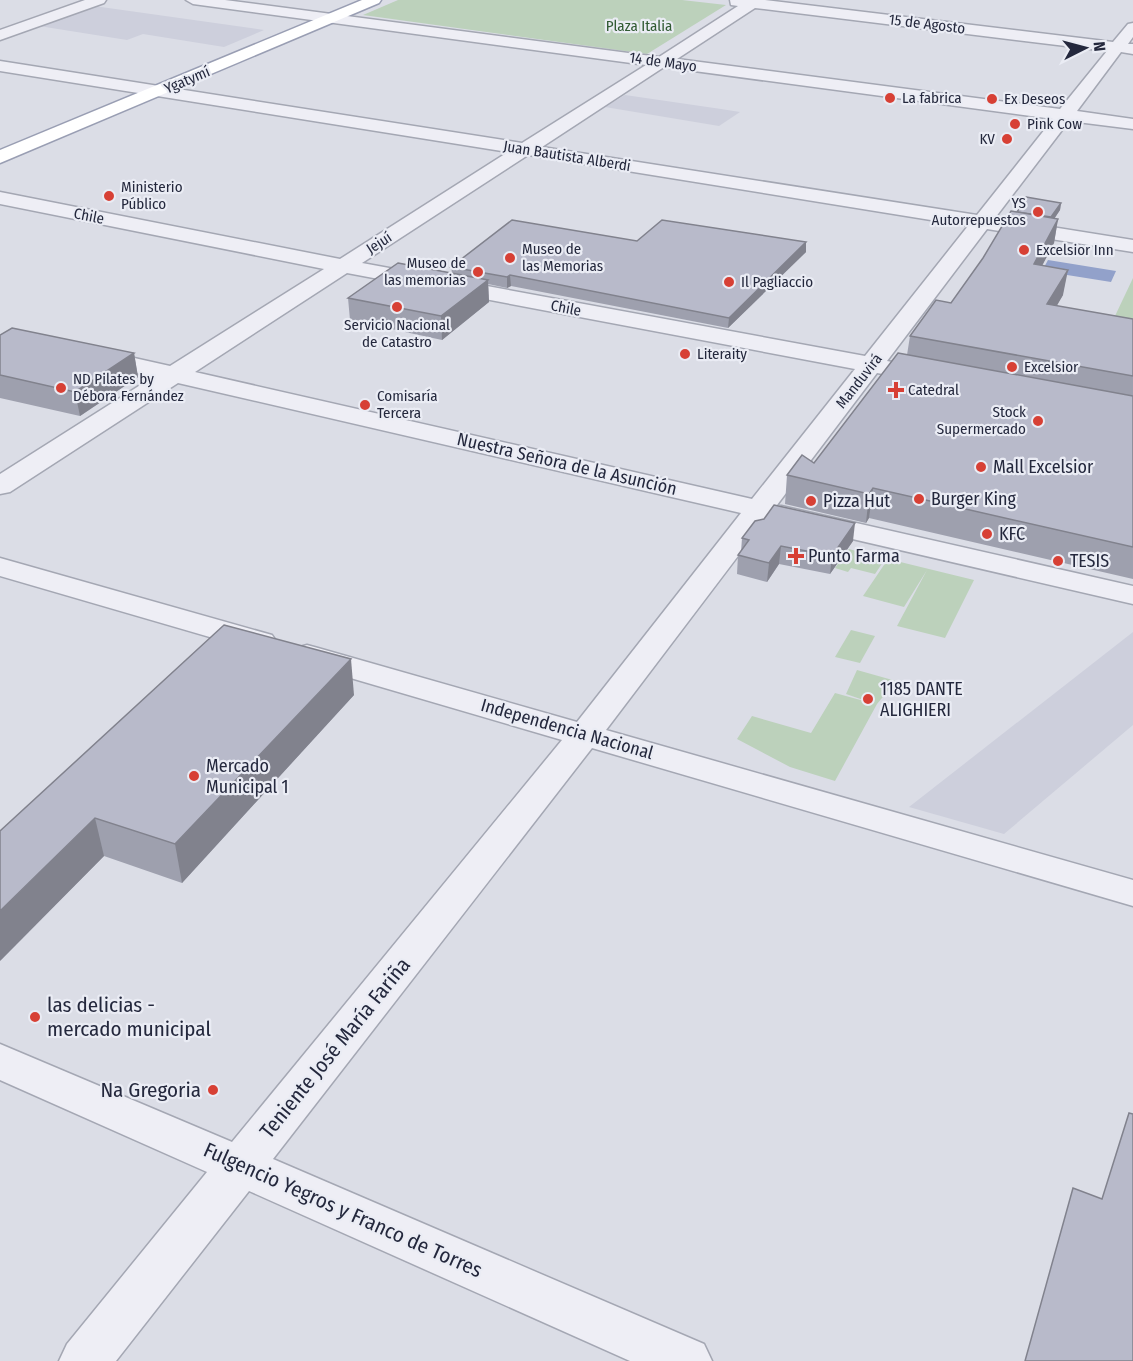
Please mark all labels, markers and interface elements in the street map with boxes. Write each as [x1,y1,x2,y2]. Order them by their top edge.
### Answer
street label: 15 de Agosto [888,10,966,38]
park label: Plaza Italia [606,17,672,35]
north arrow [1055,18,1115,78]
text: N [1089,41,1109,52]
street label: 14 de Mayo [628,48,698,76]
street label: Ygatymí [162,62,213,98]
place label: La fabrica [902,89,962,107]
place label: Ex Deseos [1004,90,1065,108]
marker: La fabrica [883,91,897,105]
marker: Ex Deseos [985,92,999,106]
place label: Pink Cow [1027,115,1082,133]
marker: Pink Cow [1008,117,1022,131]
place label: KV [979,130,995,148]
marker: KV [1000,132,1014,146]
street label: Juan Bautista Alberdi [502,137,632,175]
place label: Ministerio Público [121,178,183,213]
marker: Ministerio Público [102,189,116,203]
place label: YS Autorrepuestos [932,194,1026,229]
street label: Chile [72,204,106,228]
marker: YS Autorrepuestos [1031,205,1045,219]
street label: Jejuí [363,228,395,258]
place label: Museo de las Memorias [522,240,603,275]
place label: Excelsior Inn [1036,241,1114,259]
marker: Excelsior Inn [1017,243,1031,257]
marker: Museo de las Memorias [503,251,517,265]
place label: Museo de las memorias [384,254,466,289]
marker: Museo de las memorias [471,265,485,279]
place label: Il Pagliaccio [741,273,813,291]
marker: Il Pagliaccio [722,275,736,289]
street label: Chile [549,296,583,320]
marker: Servicio Nacional de Catastro [390,300,404,314]
place label: Servicio Nacional de Catastro [344,316,450,351]
place label: Literaity [697,345,747,363]
marker: Literaity [678,347,692,361]
street label: Manduvirá [832,350,886,412]
place label: Excelsior [1024,358,1079,376]
marker: Excelsior [1005,360,1019,374]
place label: ND Pilates by Débora Fernández [73,370,184,405]
marker: ND Pilates by Débora Fernández [54,381,68,395]
place label: Catedral [908,381,959,399]
marker: Catedral [889,383,903,397]
place label: Comisaría Tercera [377,387,438,422]
marker: Comisaría Tercera [358,398,372,412]
place label: Stock Supermercado [937,403,1026,438]
marker: Stock Supermercado [1031,414,1045,428]
street label: Nuestra Señora de la Asunción [455,428,679,500]
place label: Mall Excelsior [993,456,1094,478]
marker: Mall Excelsior [974,460,988,474]
place label: Burger King [931,488,1016,510]
place label: Pizza Hut [823,490,890,512]
marker: Burger King [912,492,926,506]
marker: Pizza Hut [804,494,818,508]
place label: KFC [999,523,1025,545]
marker: KFC [980,527,994,541]
place label: Punto Farma [808,545,900,567]
marker: Punto Farma [789,549,803,563]
place label: TESIS [1070,550,1109,572]
marker: TESIS [1051,554,1065,568]
place label: 1185 DANTE ALIGHIERI [880,678,963,721]
marker: 1185 DANTE ALIGHIERI [861,692,875,706]
street label: Independencia Nacional [478,694,656,764]
place label: Mercado Municipal 1 [206,755,289,798]
marker: Mercado Municipal 1 [187,769,201,783]
street label: Teniente José María Fariña [254,952,416,1144]
place label: las delicias - mercado municipal [47,992,211,1042]
marker: las delicias - mercado municipal [28,1010,42,1024]
place label: Na Gregoria [100,1077,201,1103]
marker: Na Gregoria [206,1083,220,1097]
street label: Fulgencio Yegros y Franco de Torres [200,1137,486,1283]

